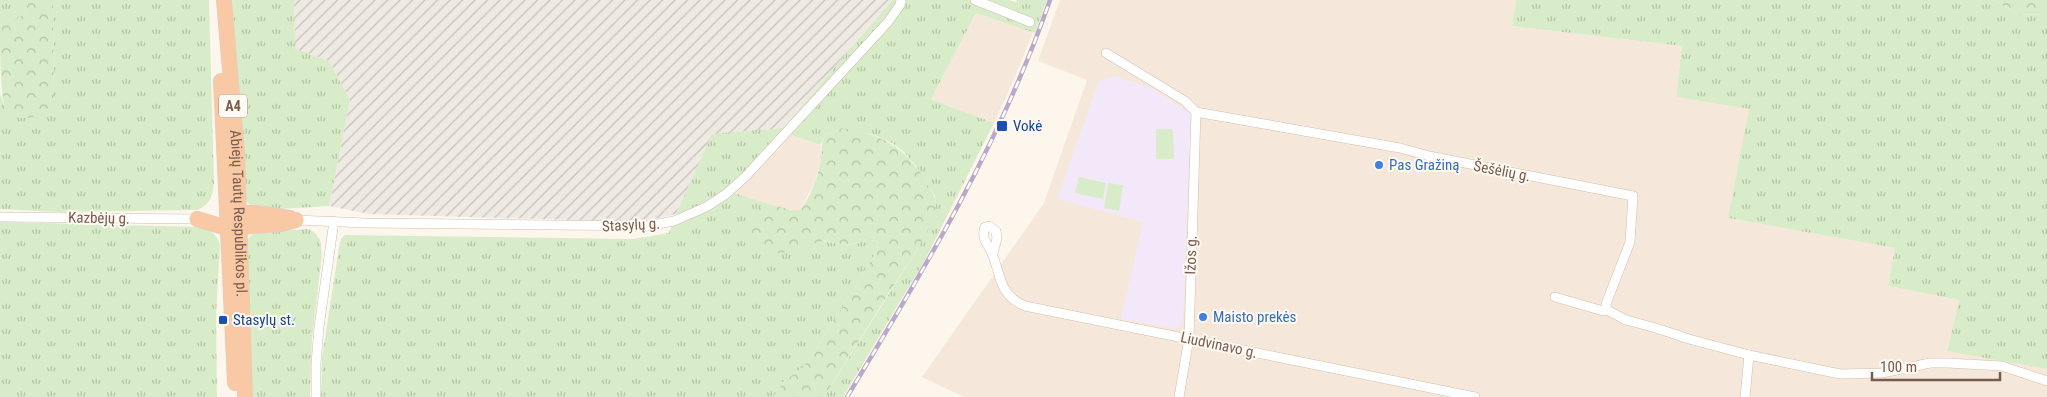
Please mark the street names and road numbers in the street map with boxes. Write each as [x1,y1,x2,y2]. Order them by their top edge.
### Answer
road number: A4 [219,94,247,118]
street label: Abiejų Tautų Respublikos pl. [226,129,251,297]
street label: Šešėlių g. [1472,157,1532,185]
street label: Kazbėjų g. [68,208,130,228]
street label: Stasylų g. [602,214,660,236]
street label: Ižos g. [1181,235,1201,275]
street label: Liudvinavo g. [1179,328,1259,362]

